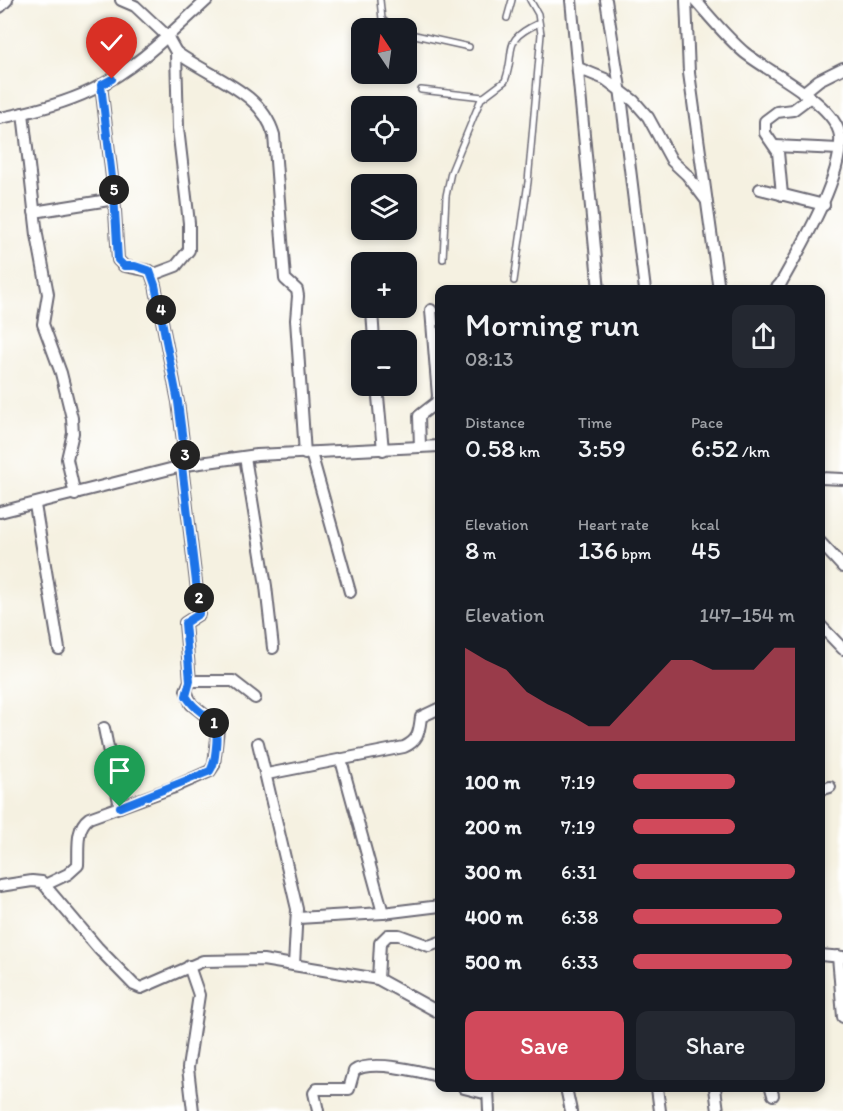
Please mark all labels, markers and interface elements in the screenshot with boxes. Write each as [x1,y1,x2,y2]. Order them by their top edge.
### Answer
pin [86,17,137,79]
north arrow [351,18,417,84]
map controls [351,18,417,396]
icon: check [95,26,128,59]
button: locate [351,96,417,162]
button: layers [351,174,417,240]
pin: 5 [99,175,129,205]
text: 5 [110,180,118,199]
button: + [351,252,417,318]
pin: 4 [146,295,176,325]
text: 4 [156,300,166,319]
text: Morning run [465,305,640,344]
button: share [732,305,795,368]
button: − [351,330,417,396]
text: 08:13 [465,347,513,371]
text: Distance [465,413,525,432]
text: Time [578,413,612,432]
text: Pace [691,413,723,432]
text: 0.58 [465,432,515,464]
text: 3:59 [578,432,626,464]
text: 6:52 [691,432,738,464]
pin: 3 [170,440,200,470]
text: km [515,442,540,461]
text: /km [738,442,770,461]
text: 3 [181,445,189,464]
text: Elevation [465,515,529,534]
text: Heart rate [578,515,649,534]
text: kcal [691,515,719,534]
text: 8 [465,534,479,566]
text: 136 [578,534,618,566]
text: 45 [691,534,720,566]
text: m [479,544,496,563]
text: bpm [618,544,651,563]
pin: 2 [184,583,214,613]
text: 2 [195,588,203,607]
text: Elevation [465,603,544,627]
text: 147–154 m [700,603,795,627]
pin: 1 [199,708,229,738]
text: 1 [210,713,218,732]
pin [94,745,145,807]
icon: arrive [103,754,136,787]
text: 100 m [465,770,520,794]
text: 7:19 [561,770,596,794]
text: 200 m [465,815,521,839]
text: 7:19 [561,815,596,839]
text: 300 m [465,860,522,884]
text: 6:31 [561,860,597,884]
text: 400 m [465,905,523,929]
text: 6:38 [561,905,598,929]
text: 500 m [465,950,521,974]
text: 6:33 [561,950,598,974]
button: Save [465,1011,624,1080]
button: Share [636,1011,795,1080]

